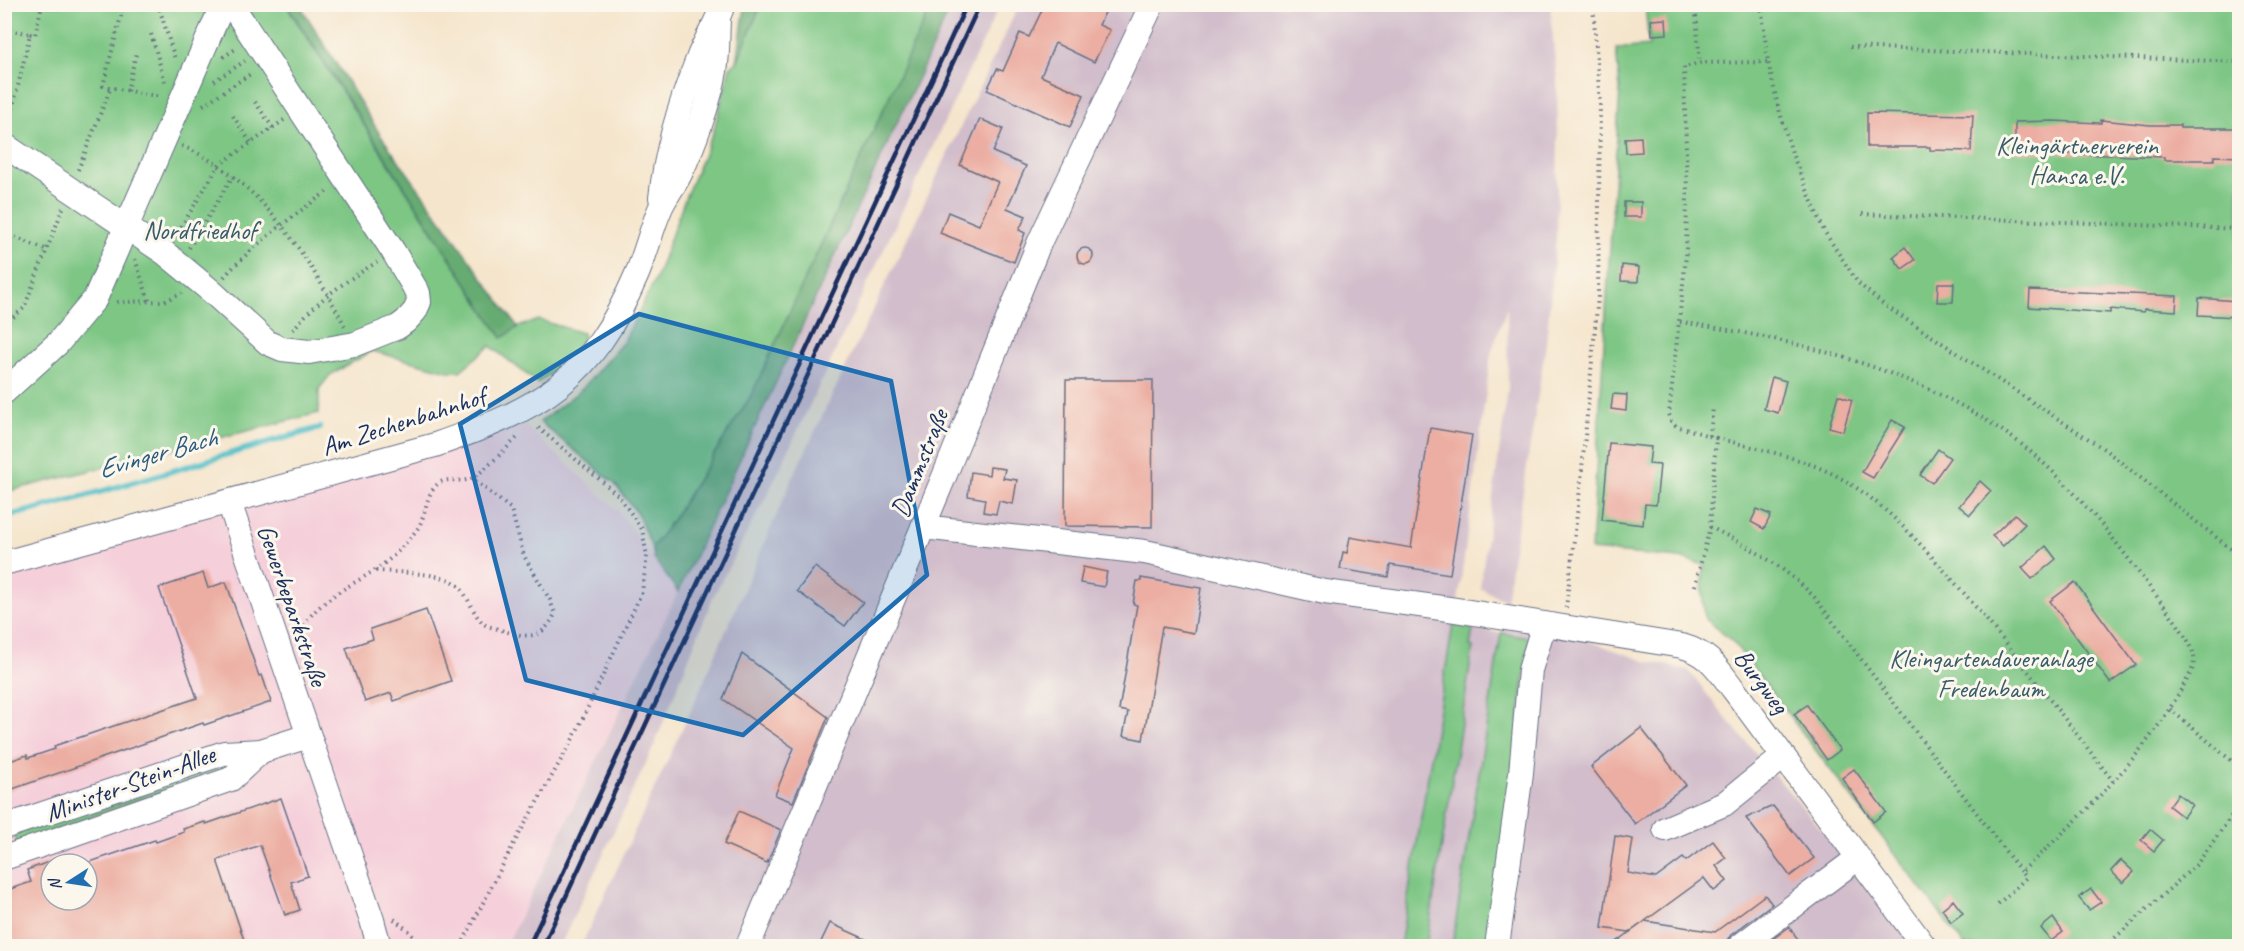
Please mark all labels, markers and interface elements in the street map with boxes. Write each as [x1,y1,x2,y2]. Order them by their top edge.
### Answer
park label: Kleingärtnerverein Hansa e.V. [1996,129,2159,192]
park label: Nordfriedhof [143,214,262,247]
street label: Am Zechenbahnhof [317,378,495,463]
street label: Dammstraße [883,402,957,522]
water label: Evinger Bach [94,419,222,486]
street label: Gewerbeparkstraße [250,520,336,692]
street label: Burgweg [1726,642,1798,722]
park label: Kleingartendaueranlage Fredenbaum [1889,642,2095,705]
street label: Minister-Stein-Allee [41,737,221,829]
north arrow [39,852,99,912]
text: N [44,875,66,892]

